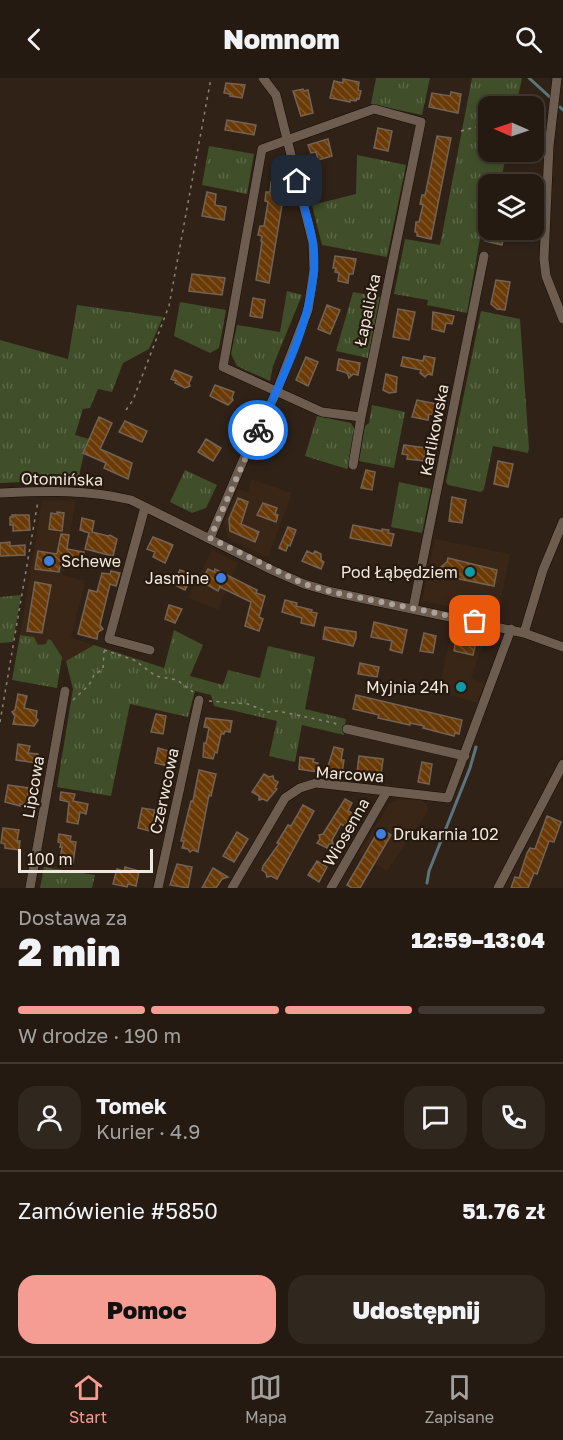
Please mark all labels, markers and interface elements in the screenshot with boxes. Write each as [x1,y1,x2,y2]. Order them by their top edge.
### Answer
icon: back [18,23,51,56]
text: Nomnom [223,23,340,55]
icon: search [512,23,545,56]
north arrow [478,96,544,162]
map controls [478,96,544,240]
pin [271,155,322,206]
icon: home [280,164,313,197]
button: layers [478,174,544,240]
street label: Łapalicka [350,272,384,348]
street label: Karlikowska [415,382,453,478]
courier [228,400,288,460]
icon: bike [242,414,275,447]
street label: Otomińska [21,468,103,490]
place label: Schewe [61,551,121,571]
marker: Schewe [42,554,56,568]
place label: Pod Łąbędziem [341,562,458,582]
marker: Pod Łąbędziem [463,565,477,579]
place label: Jasmine [145,568,209,588]
marker: Jasmine [214,571,228,585]
pin [449,595,500,646]
icon: bag [458,604,491,637]
place label: Myjnia 24h [366,677,449,697]
marker: Myjnia 24h [454,680,468,694]
street label: Czerwcowa [145,746,183,836]
street label: Lipcowa [18,754,48,820]
street label: Marcowa [315,762,385,786]
street label: Wiosenna [318,794,374,870]
place label: Drukarnia 102 [393,824,498,844]
marker: Drukarnia 102 [374,827,388,841]
scale bar [18,846,153,874]
text: 100 m [27,849,73,869]
text: Dostawa za [18,905,127,929]
text: 12:59–13:04 [411,926,545,953]
text: 2 min [18,928,121,975]
text: W drodze · 190 m [18,1023,181,1047]
button: person [18,1086,81,1149]
button: chat [404,1086,467,1149]
button: phone [482,1086,545,1149]
text: Tomek [96,1092,167,1119]
text: Kurier · 4.9 [96,1119,200,1143]
text: Zamówienie #5850 [18,1197,218,1224]
text: 51.76 zł [462,1197,545,1224]
button: Pomoc [18,1275,276,1344]
button: Udostępnij [288,1275,545,1344]
tab: Start [69,1371,107,1427]
tab: Mapa [245,1371,287,1427]
tab: Zapisane [425,1371,494,1427]

